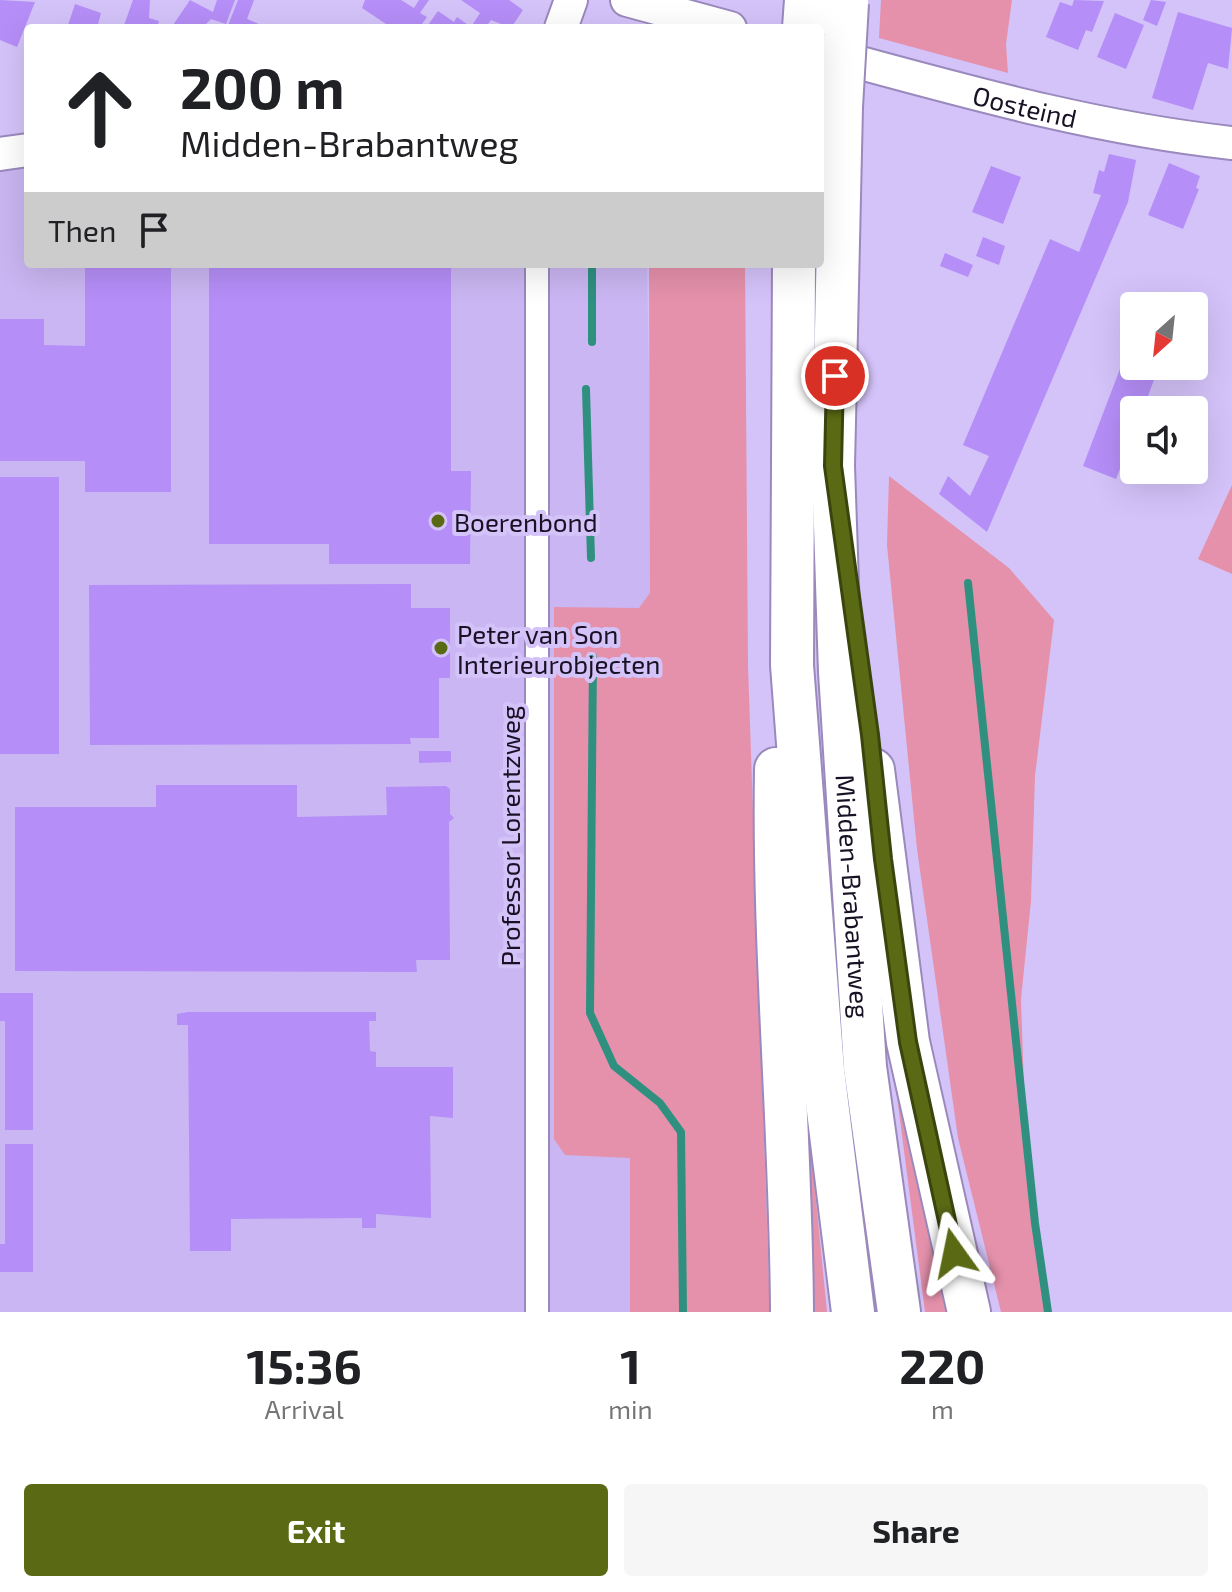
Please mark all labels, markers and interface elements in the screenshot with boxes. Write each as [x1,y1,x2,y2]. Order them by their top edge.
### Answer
text: 200 m [180,53,345,120]
icon: ahead [48,56,152,160]
street label: Oosteind [970,78,1080,133]
text: Midden-Brabantweg [180,121,519,164]
icon: arrive [132,208,176,252]
text: Then [48,212,116,248]
north arrow [1120,292,1208,380]
map controls [1120,292,1208,484]
pin [801,342,869,410]
icon: arrive [813,354,857,398]
button: sound [1120,396,1208,484]
place label: Boerenbond [454,506,598,537]
marker: Boerenbond [429,512,447,530]
place label: Peter van Son Interieurobjecten [457,618,660,679]
marker: Peter van Son Interieurobjecten [432,639,450,657]
street label: Professor Lorentzweg [494,706,525,966]
street label: Midden-Brabantweg [831,773,877,1019]
position arrow [912,1211,996,1295]
text: 15:36 [247,1336,362,1394]
text: 1 [620,1336,641,1394]
text: 220 [899,1336,985,1394]
text: Arrival [265,1393,344,1424]
text: min [608,1393,653,1424]
text: m [931,1393,954,1424]
button: Exit [24,1484,608,1576]
button: Share [624,1484,1208,1576]

